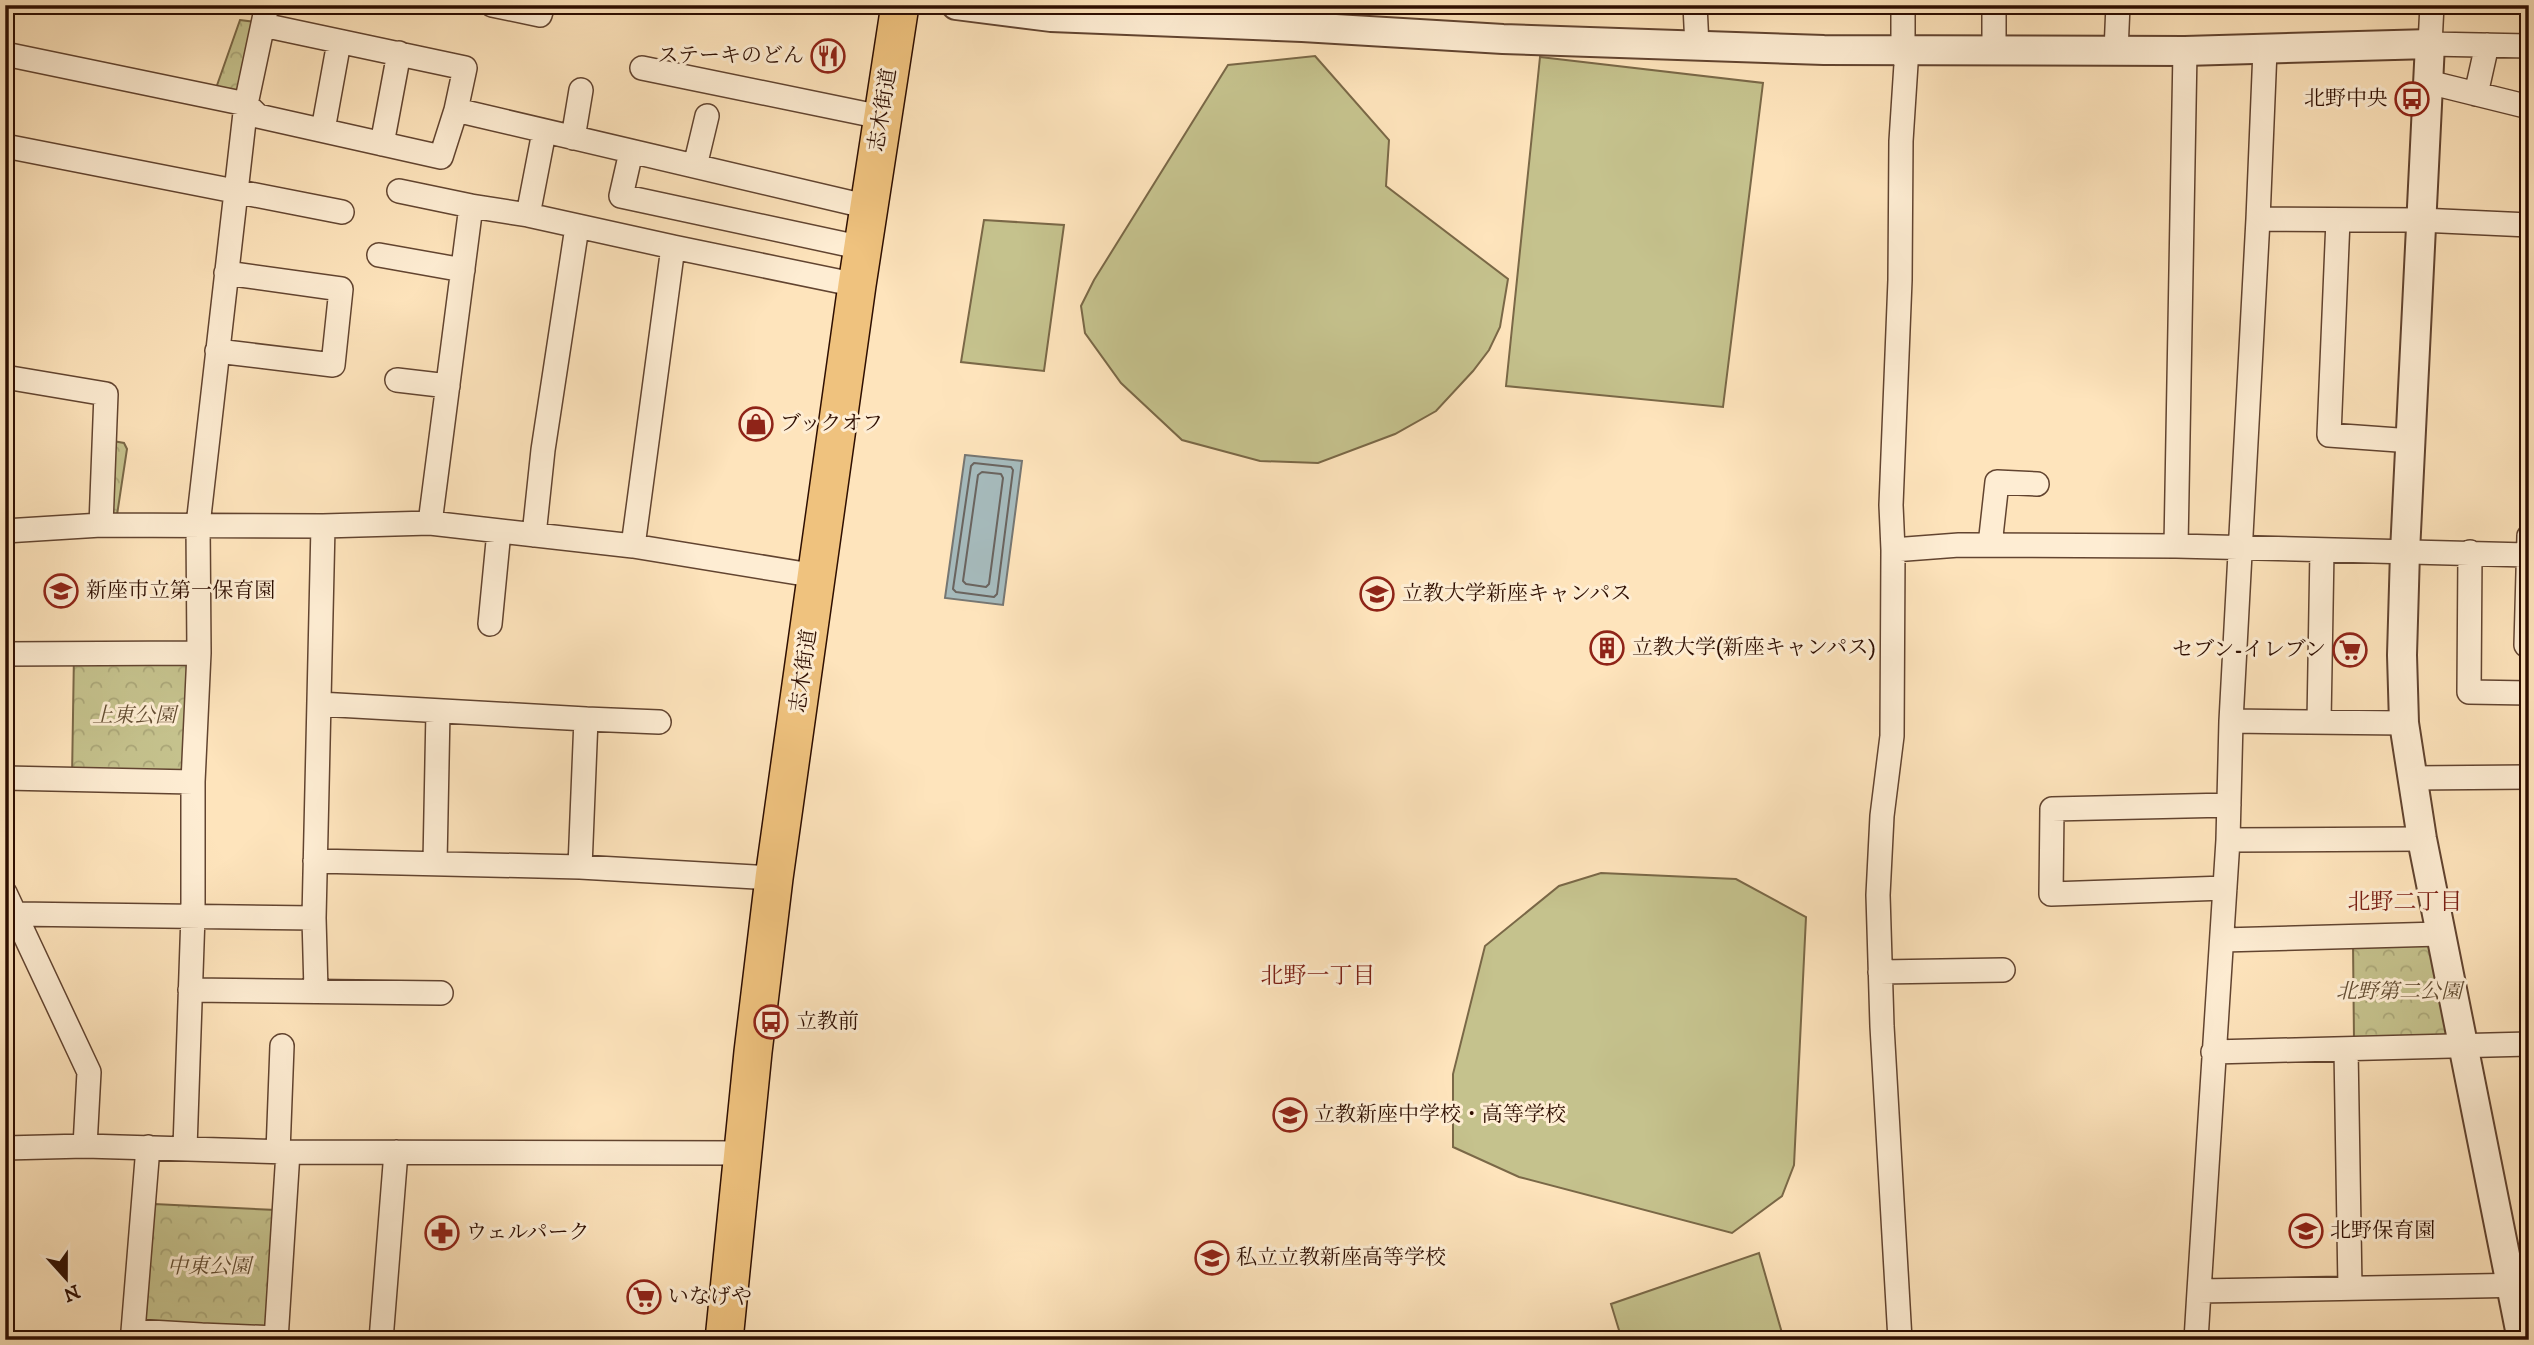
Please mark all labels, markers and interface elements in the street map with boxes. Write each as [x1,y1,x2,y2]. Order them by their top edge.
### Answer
restaurant icon: ステーキのどん [809,37,847,75]
place label: ステーキのどん [657,43,804,69]
street label: 志木街道 [864,66,902,154]
bus stop icon: 北野中央 [2393,80,2431,118]
place label: 北野中央 [2304,86,2388,112]
shop icon: ブックオフ [737,405,775,443]
place label: ブックオフ [780,411,883,437]
school or university icon: 新座市立第一保育園 [42,572,80,610]
school or university icon: 立教大学新座キャンパス [1358,575,1396,613]
place label: 新座市立第一保育園 [86,578,275,604]
place label: 立教大学新座キャンパス [1402,581,1632,607]
street label: 志木街道 [785,628,823,714]
building icon: 立教大学(新座キャンパス) [1588,629,1626,667]
supermarket icon: セブン-イレブン [2331,631,2369,669]
place label: 立教大学(新座キャンパス) [1632,635,1876,661]
place label: セブン-イレブン [2172,637,2326,663]
park label: 上東公園 [92,703,179,729]
district label: 北野二丁目 [2348,888,2463,917]
district label: 北野一丁目 [1261,962,1376,991]
park label: 北野第二公園 [2336,979,2465,1005]
bus stop icon: 立教前 [752,1003,790,1041]
place label: 立教前 [796,1009,859,1035]
school or university icon: 立教新座中学校・高等学校 [1271,1096,1309,1134]
place label: 立教新座中学校・高等学校 [1314,1102,1566,1128]
school or university icon: 北野保育園 [2287,1212,2325,1250]
pharmacy icon: ウェルパーク [423,1214,461,1252]
place label: 北野保育園 [2330,1218,2435,1244]
place label: ウェルパーク [466,1220,590,1246]
school or university icon: 私立立教新座高等学校 [1193,1239,1231,1277]
north arrow [32,1244,102,1314]
place label: 私立立教新座高等学校 [1236,1245,1446,1271]
park label: 中東公園 [167,1254,254,1280]
supermarket icon: いなげや [625,1278,663,1316]
text: N [60,1279,83,1306]
place label: いなげや [668,1284,752,1310]

